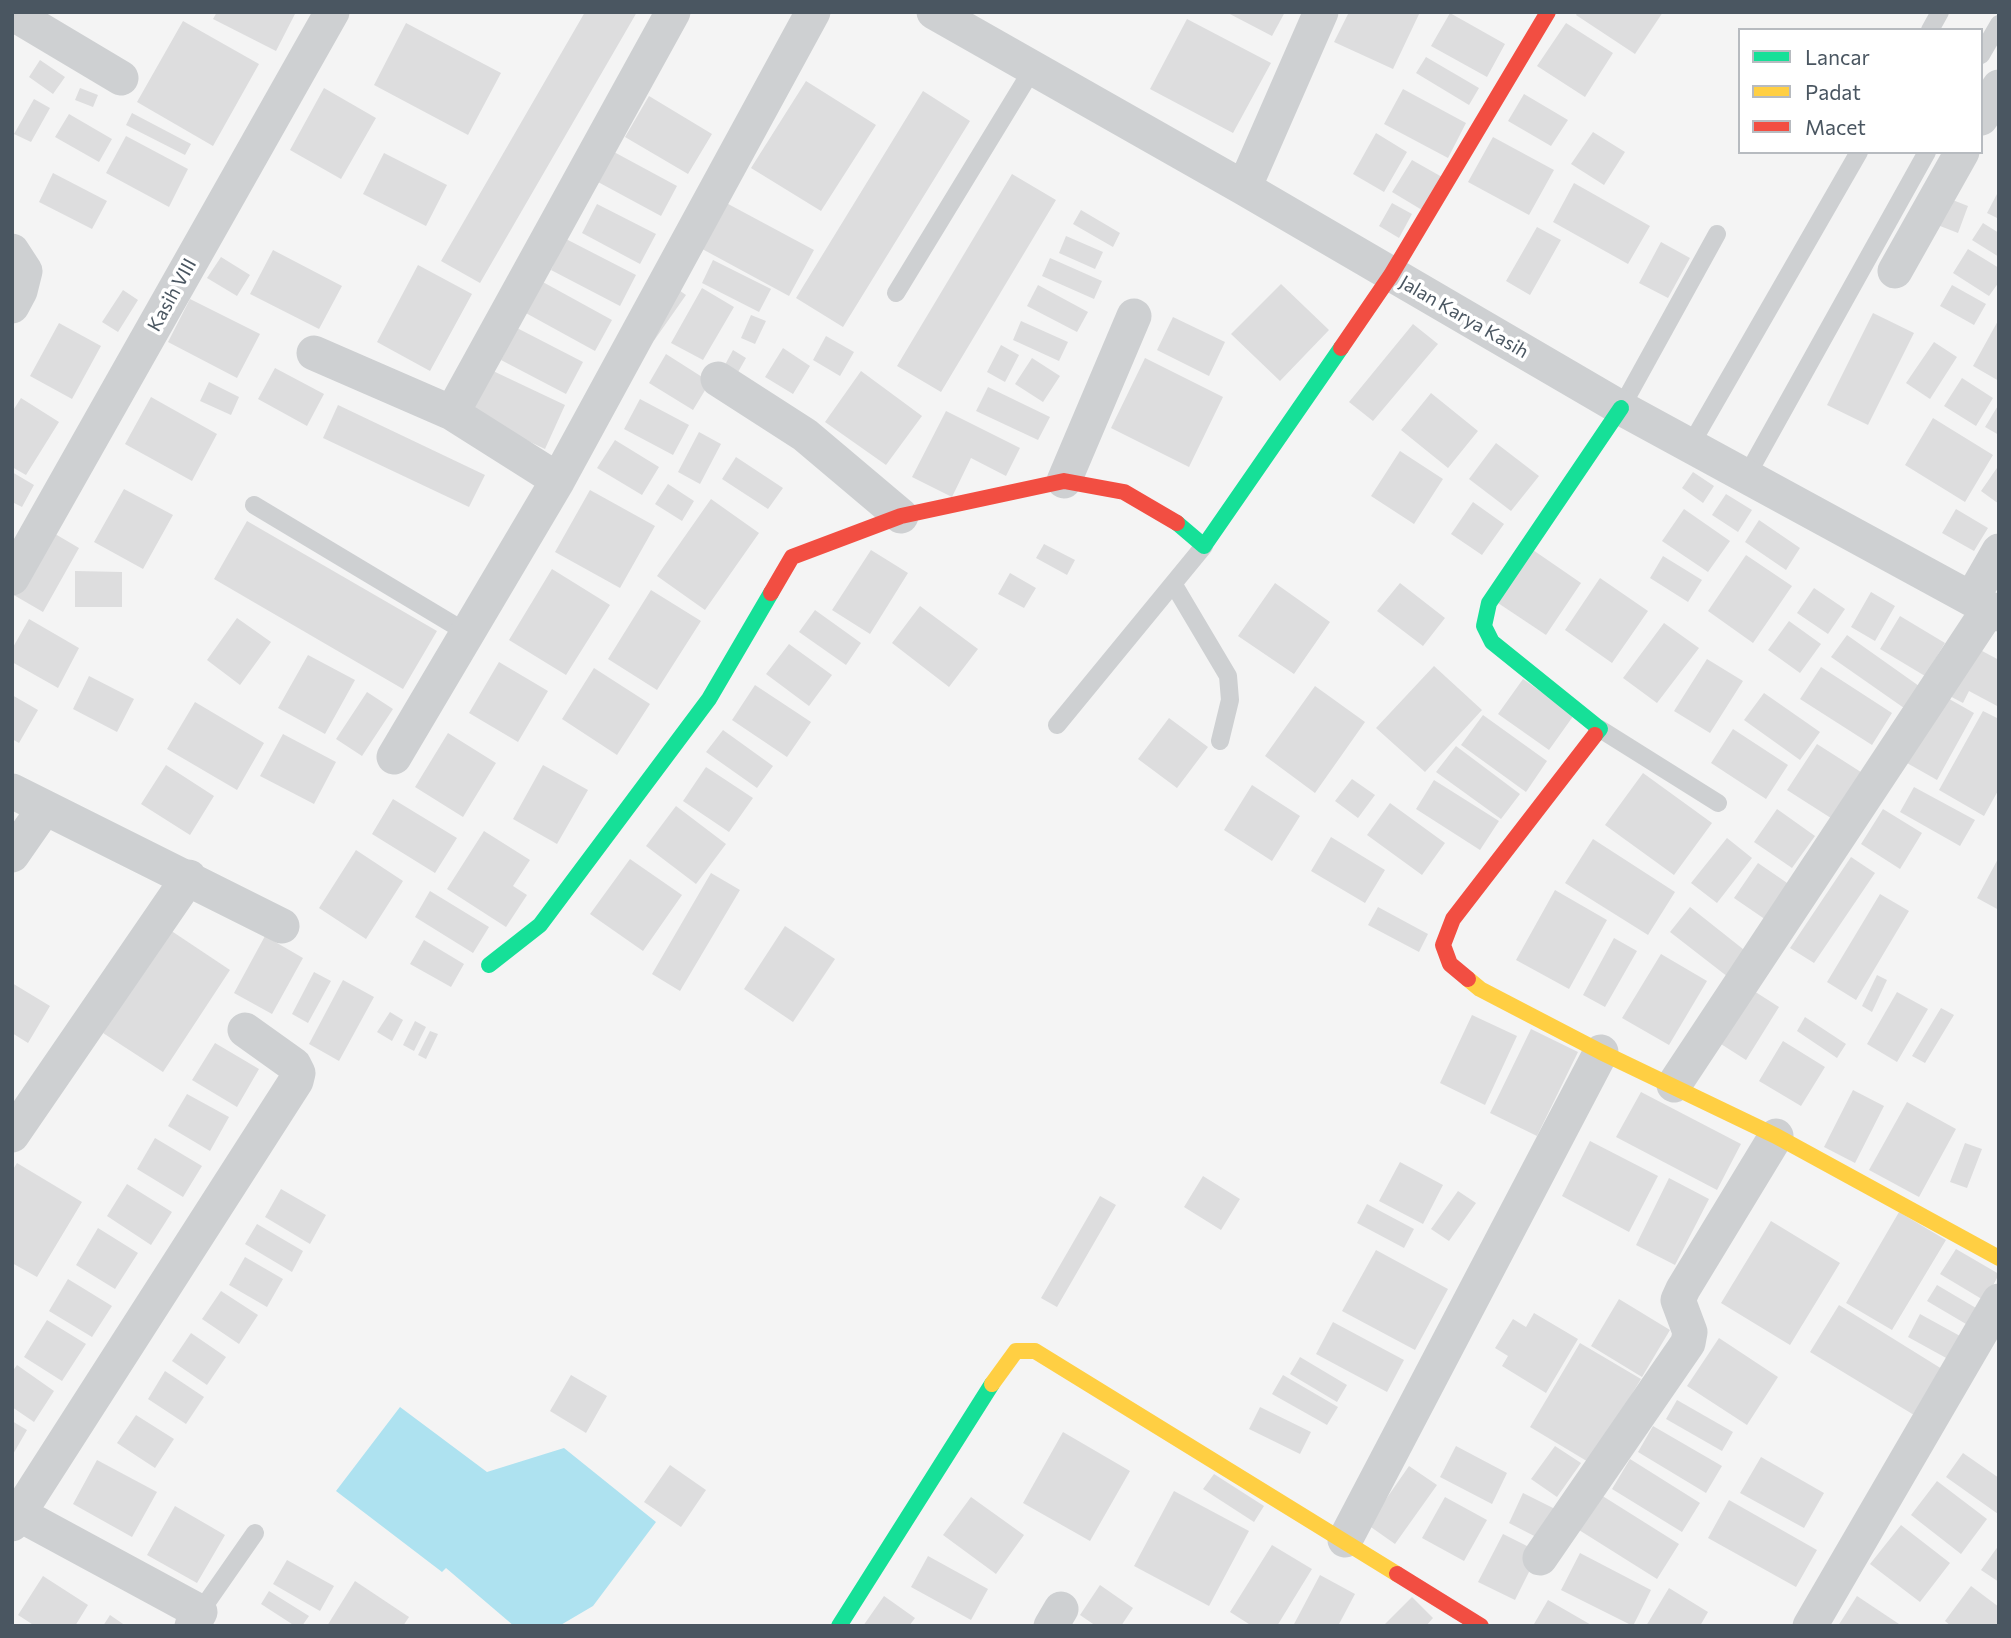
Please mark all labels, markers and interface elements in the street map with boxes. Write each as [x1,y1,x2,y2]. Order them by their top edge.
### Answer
legend [1738,28,1983,154]
text: Lancar [1805,44,1870,69]
text: Padat [1805,79,1861,104]
text: Macet [1805,114,1866,139]
street label: Kasih VIII [143,255,201,335]
street label: Jalan Karya Kasih [1395,271,1533,363]

